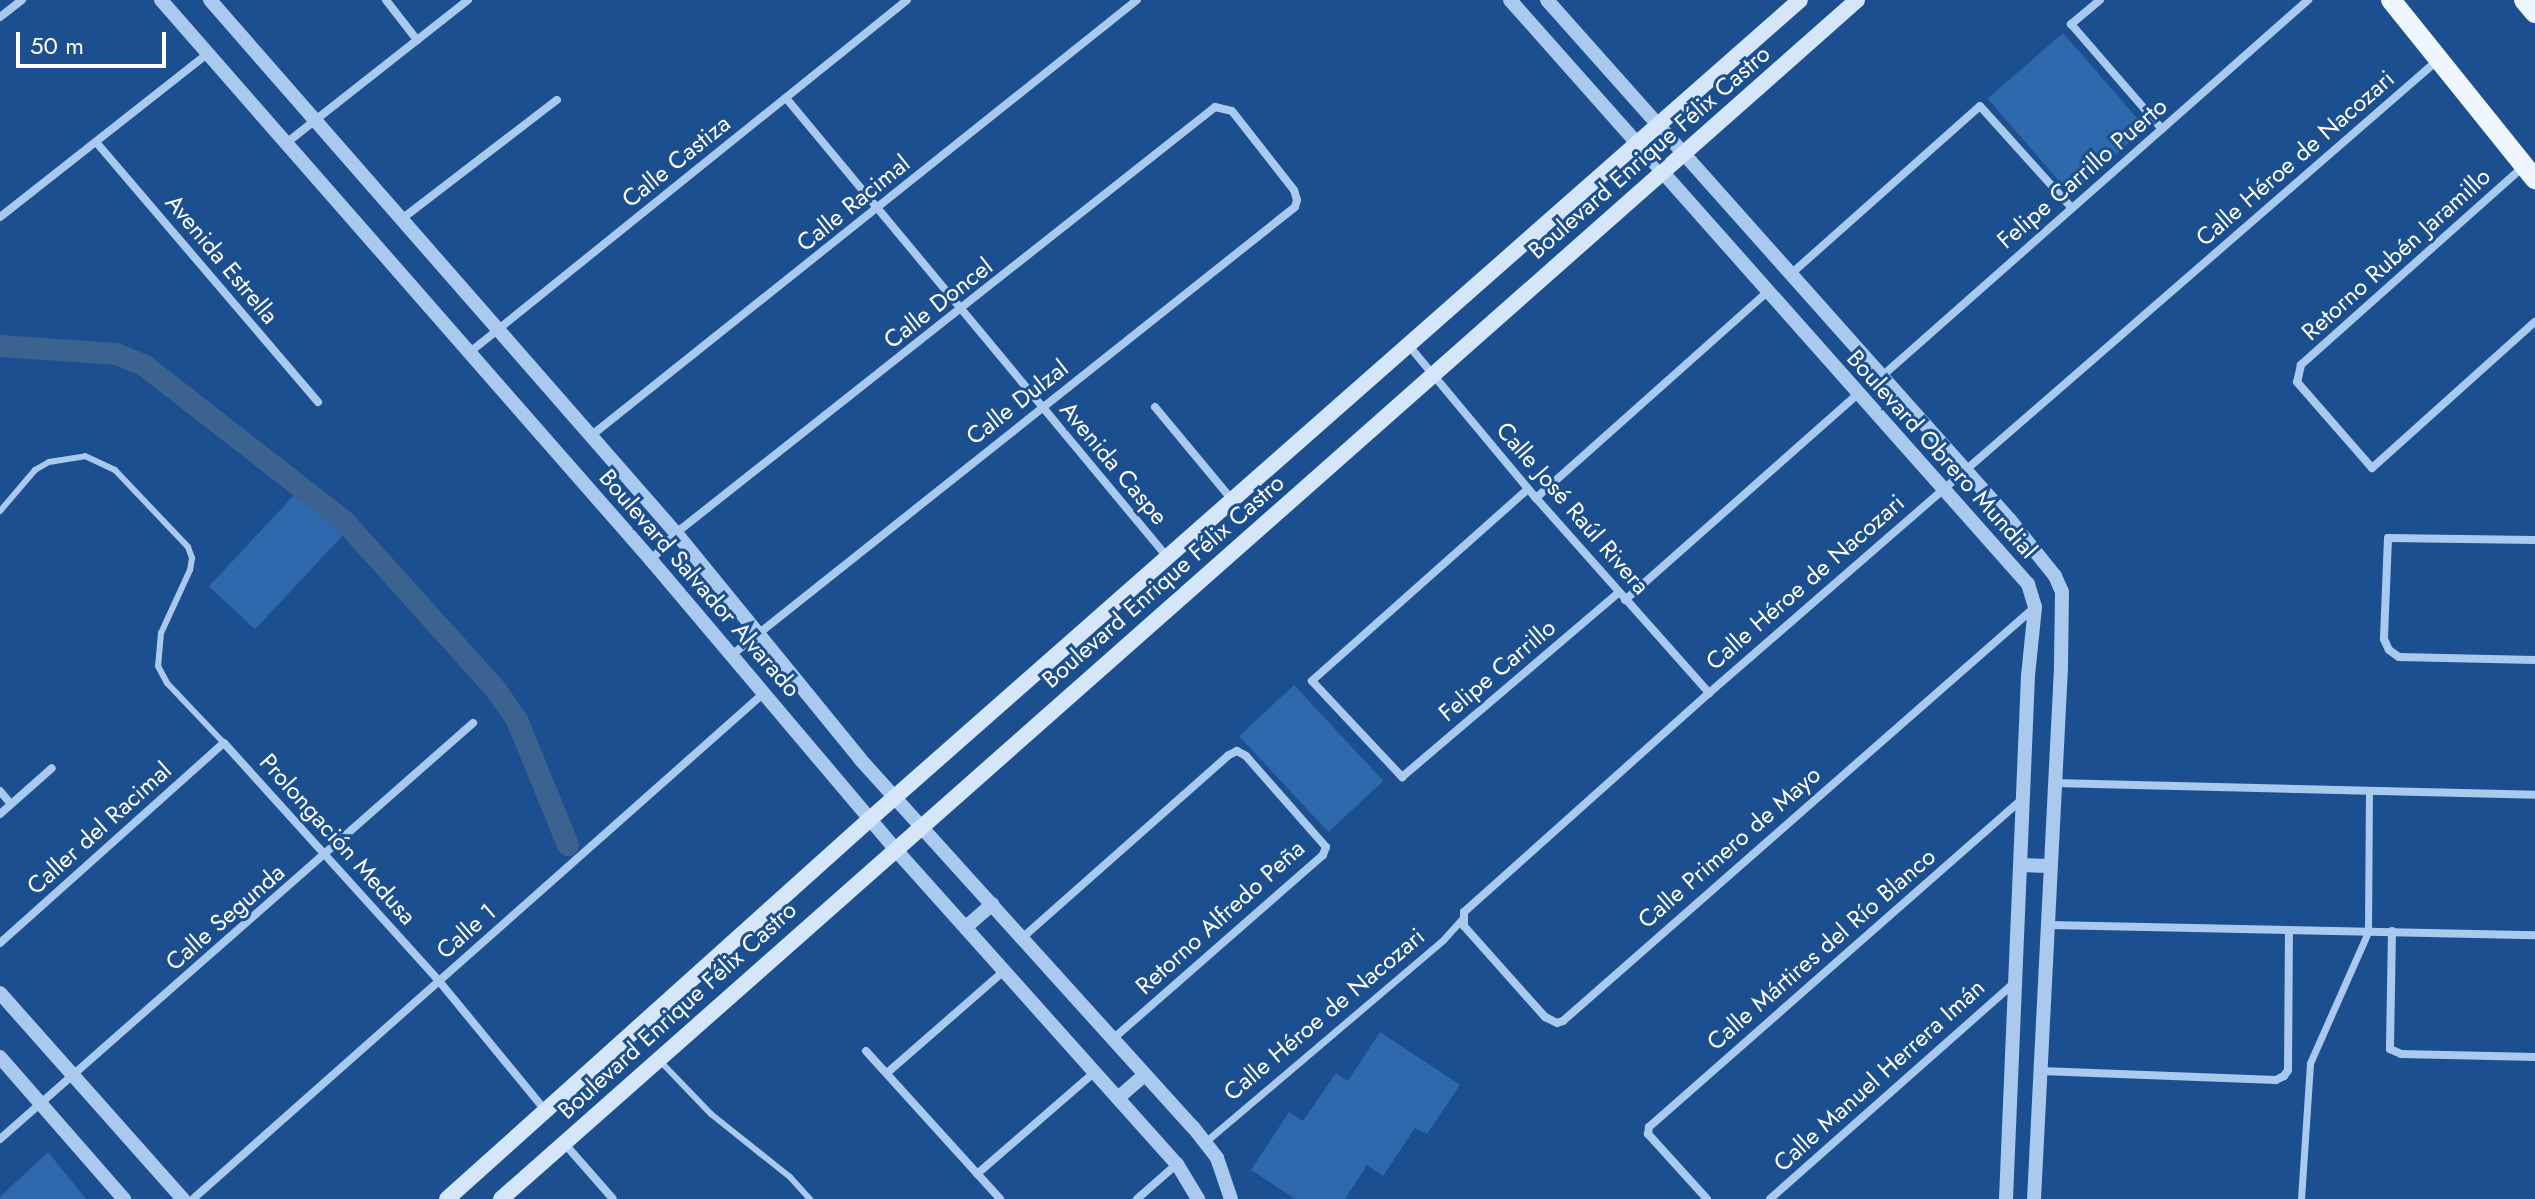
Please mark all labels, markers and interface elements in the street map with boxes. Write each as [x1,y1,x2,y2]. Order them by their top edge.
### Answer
scale bar [20,16,170,66]
text: 50 m [30,28,84,63]
street label: Boulevard Enrique Félix Castro [1522,39,1776,265]
street label: Calle Héroe de Nacozari [2190,64,2400,252]
street label: Felipe Carrillo Puerto [1991,91,2173,255]
street label: Calle Castiza [616,109,736,213]
street label: Calle Racimal [791,149,915,257]
street label: Retorno Rubén Jaramillo [2296,162,2496,346]
street label: Avenida Estrella [160,188,284,330]
street label: Calle Doncel [878,252,998,354]
street label: Boulevard Obrero Mundial [1841,344,2043,564]
street label: Calle Dulzal [960,353,1074,451]
street label: Avenida Caspe [1054,395,1174,531]
street label: Calle José Raúl Rivera [1490,416,1656,600]
street label: Boulevard Salvador Alvarado [593,463,807,703]
street label: Boulevard Enrique Félix Castro [1036,468,1290,694]
street label: Calle Héroe de Nacozari [1700,488,1910,676]
street label: Felipe Carrillo [1433,613,1561,727]
street label: Prolongación Medusa [254,748,422,930]
street label: Caller del Racimal [21,756,177,900]
street label: Calle Primero de Mayo [1632,760,1826,934]
street label: Retorno Alfredo Peña [1130,834,1310,1000]
street label: Calle Mártires del Río Blanco [1701,842,1941,1056]
street label: Calle Segunda [160,858,290,976]
street label: Boulevard Enrique Félix Castro [552,895,802,1125]
street label: Calle 1 [430,897,502,965]
street label: Calle Héroe de Nacozari [1218,922,1430,1106]
street label: Calle Manuel Herrera Imán [1768,973,1990,1177]

